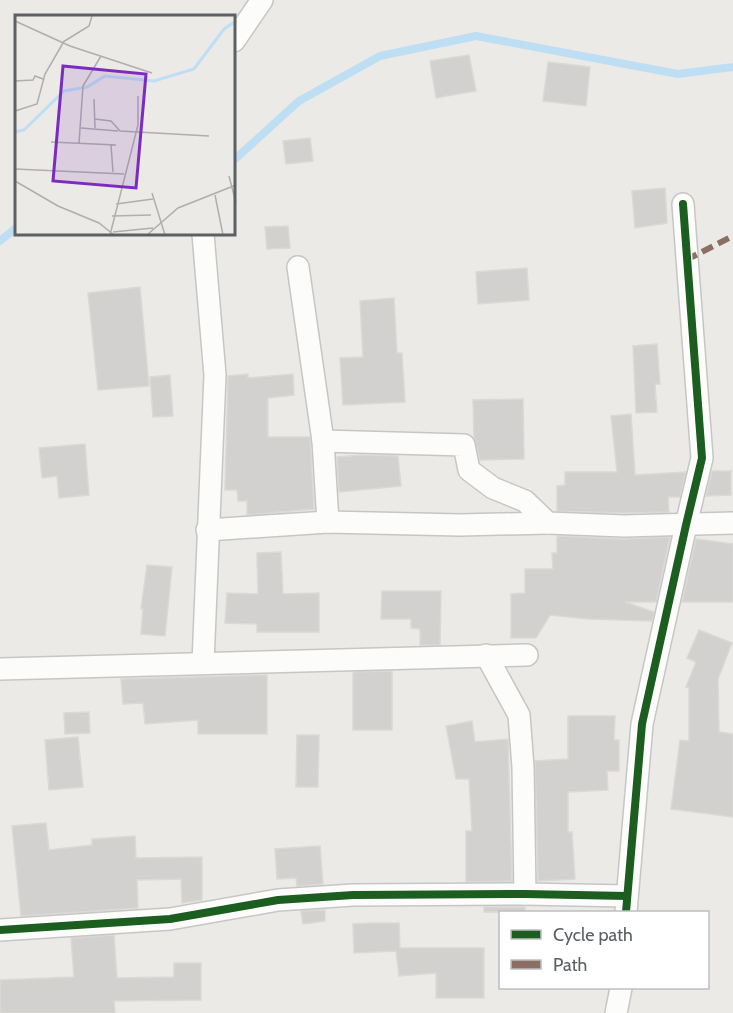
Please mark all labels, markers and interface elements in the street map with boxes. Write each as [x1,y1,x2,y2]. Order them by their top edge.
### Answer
inset map [15,15,236,236]
legend [499,911,709,989]
text: Cycle path [553,924,633,946]
text: Path [553,954,587,976]

